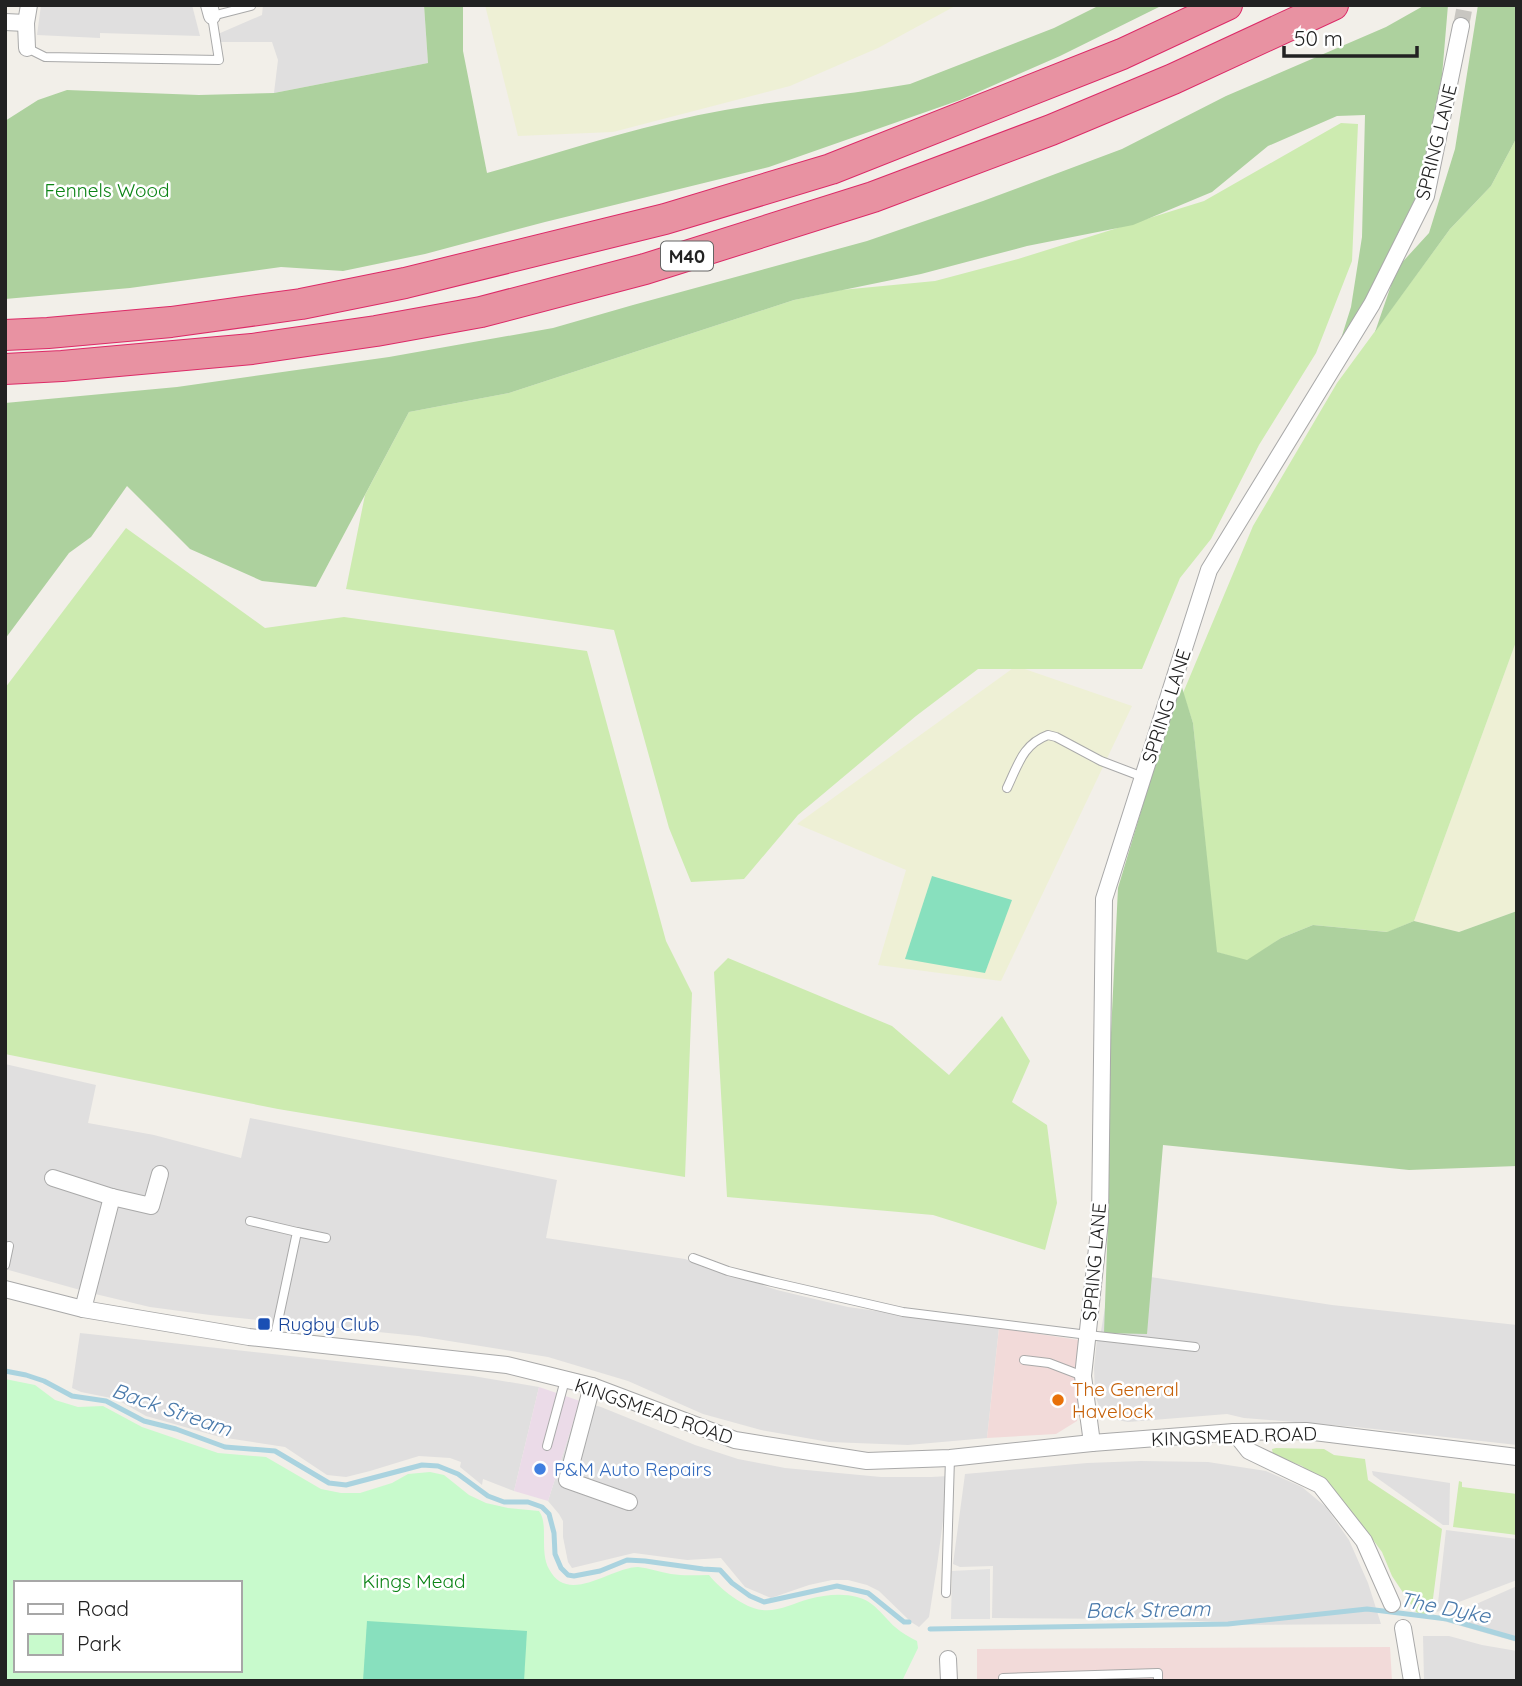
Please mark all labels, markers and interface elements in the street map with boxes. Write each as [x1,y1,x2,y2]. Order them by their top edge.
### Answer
scale bar [1284,14,1417,58]
text: 50 m [1294,25,1343,51]
street label: SPRING LANE [1410,81,1462,203]
park label: Fennels Wood [45,178,169,202]
road number: M40 [661,242,713,270]
street label: SPRING LANE [1136,646,1196,766]
street label: SPRING LANE [1077,1202,1111,1322]
place label: Rugby Club [278,1312,380,1336]
marker: Rugby Club [256,1316,272,1332]
street label: KINGSMEAD ROAD [572,1373,736,1449]
water label: Back Stream [109,1376,236,1442]
place label: The General Havelock [1072,1377,1179,1423]
marker: The General Havelock [1050,1392,1066,1408]
street label: KINGSMEAD ROAD [1151,1421,1317,1451]
place label: P&M Auto Repairs [554,1457,712,1481]
marker: P&M Auto Repairs [532,1461,548,1477]
park label: Kings Mead [362,1569,466,1593]
legend [14,1581,242,1672]
water label: The Dyke [1397,1585,1494,1629]
text: Road [77,1595,129,1621]
water label: Back Stream [1085,1595,1211,1623]
text: Park [77,1630,121,1656]

